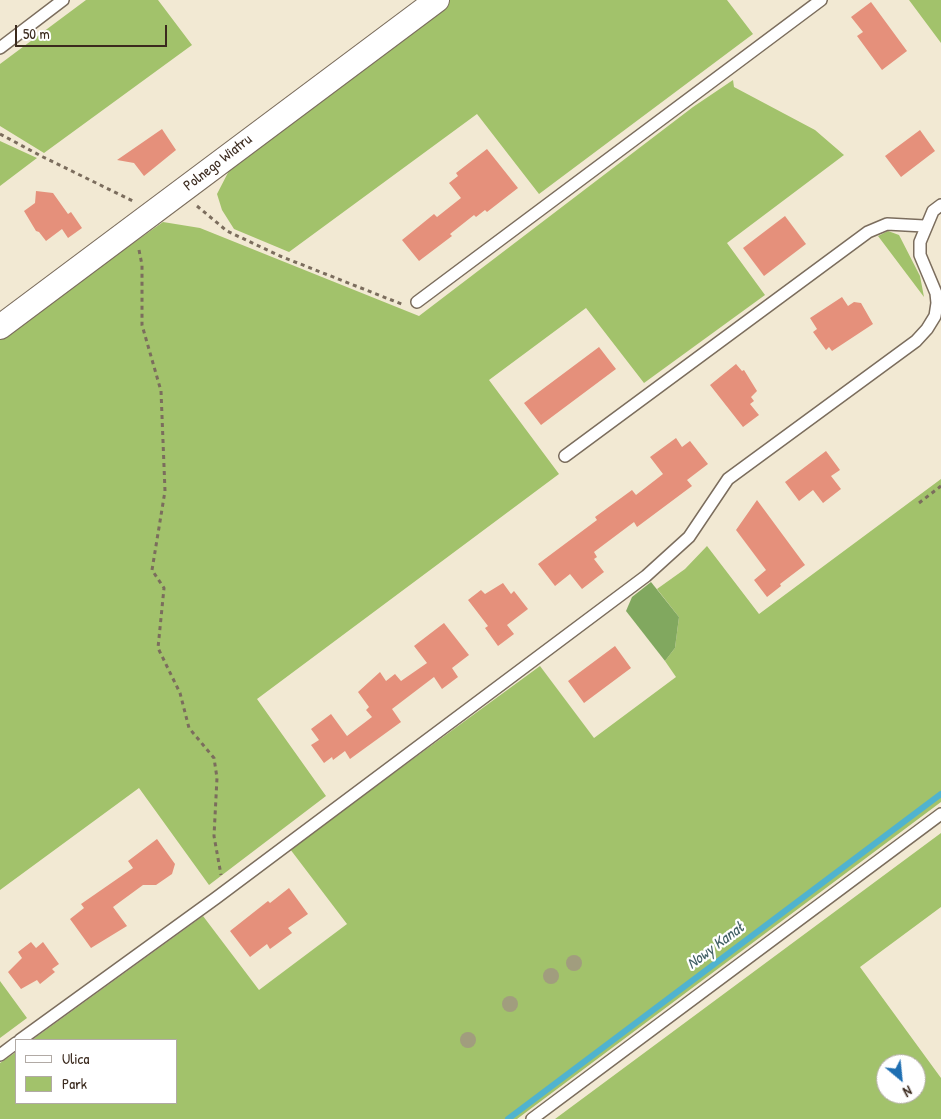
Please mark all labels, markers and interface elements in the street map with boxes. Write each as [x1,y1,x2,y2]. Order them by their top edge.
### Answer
scale bar [18,15,170,47]
text: 50 m [23,23,50,44]
street label: Polnego Wiatru [180,131,256,195]
water label: Nowy Kanał [683,918,749,974]
legend [15,1039,178,1104]
text: Ulica [62,1048,89,1069]
north arrow [876,1054,926,1104]
text: Park [62,1073,87,1094]
text: N [900,1082,916,1102]

